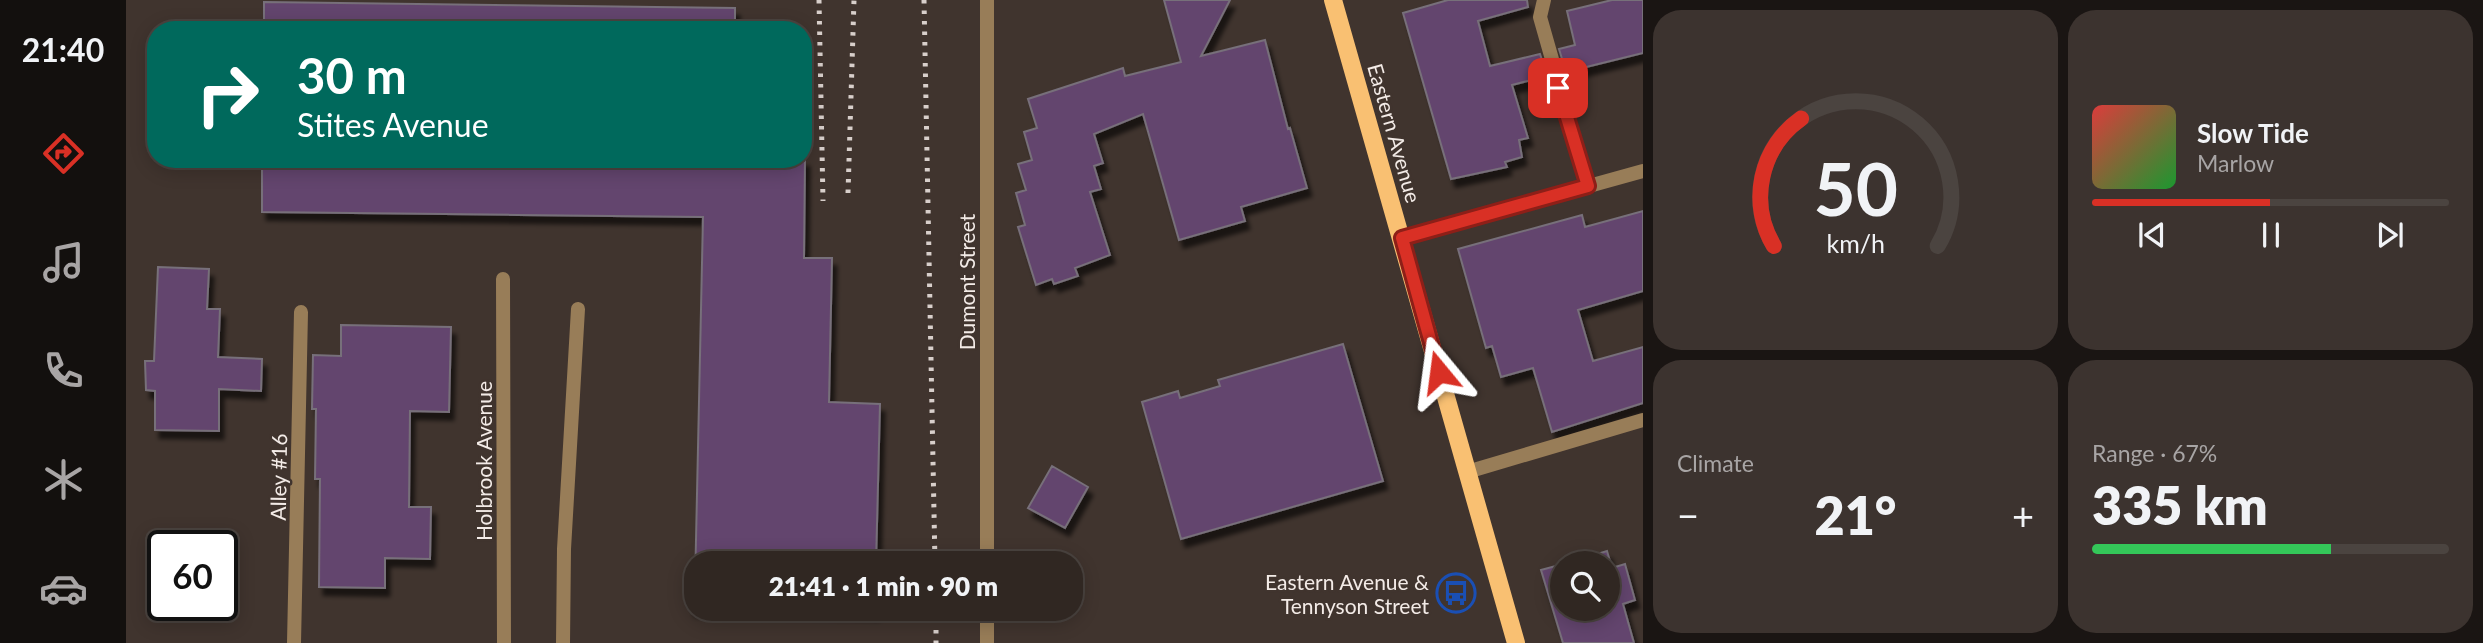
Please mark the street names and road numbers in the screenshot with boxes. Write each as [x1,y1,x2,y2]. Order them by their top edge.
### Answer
street label: Eastern Avenue [1363,61,1427,205]
street label: Dumont Street [954,213,979,350]
street label: Holbrook Avenue [471,381,496,541]
street label: Alley #16 [265,433,291,521]

